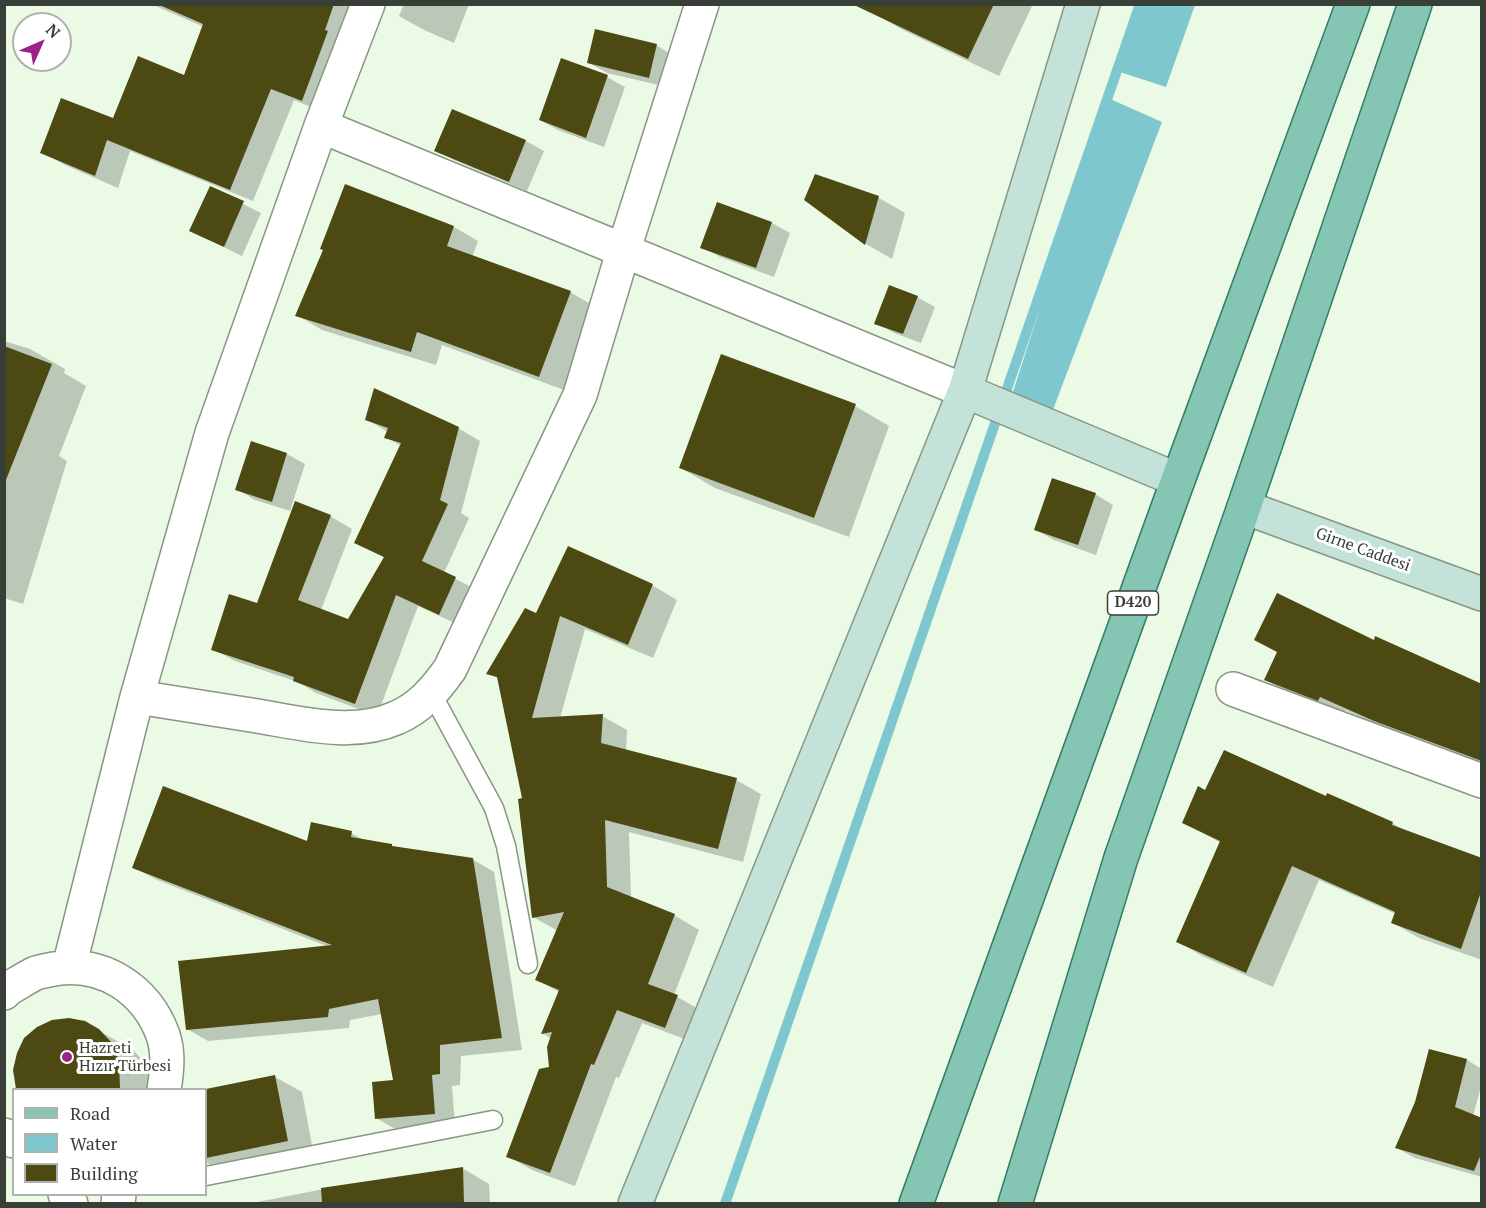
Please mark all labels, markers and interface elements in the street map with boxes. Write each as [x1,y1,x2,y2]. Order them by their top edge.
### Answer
north arrow [12,12,72,72]
text: N [41,19,65,43]
street label: Girne Caddesi [1313,524,1413,576]
road number: D420 [1108,591,1158,615]
place label: Hazreti Hızır Türbesi [79,1038,171,1076]
marker: Hazreti Hızır Türbesi [60,1050,74,1064]
legend [12,1088,207,1196]
text: Road [70,1101,110,1125]
text: Water [70,1131,117,1155]
text: Building [70,1161,138,1185]

